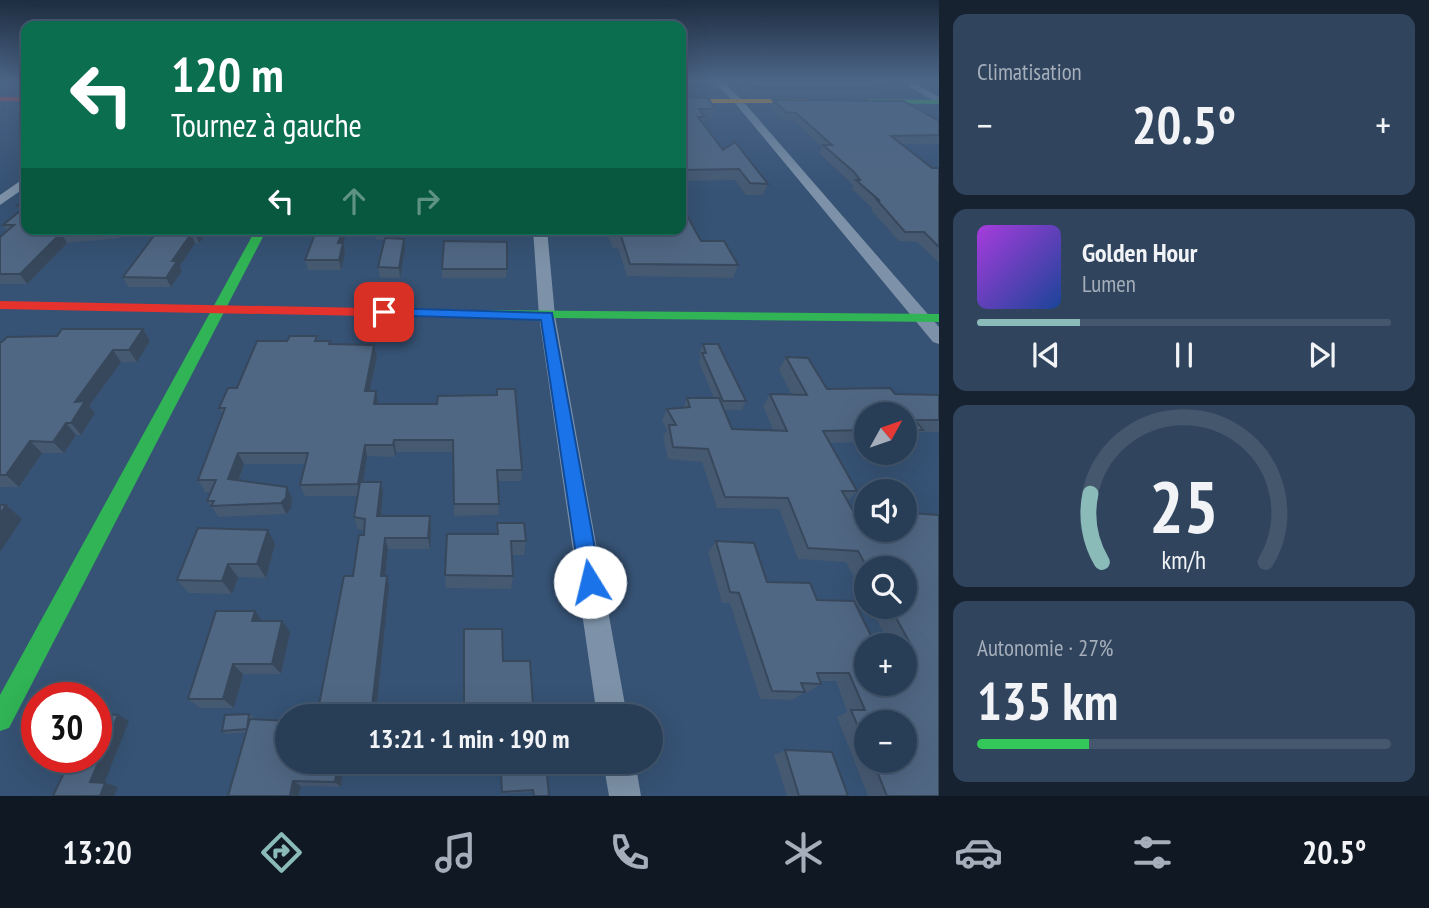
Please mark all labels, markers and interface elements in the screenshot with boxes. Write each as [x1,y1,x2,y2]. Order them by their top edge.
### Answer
text: 120 m [171,42,284,106]
icon: left [56,49,147,140]
text: Climatisation [977,57,1082,86]
text: 20.5° [1132,91,1236,158]
text: − [977,100,993,149]
text: + [1375,100,1391,149]
text: Tournez à gauche [171,104,362,146]
icon: left [262,182,300,220]
icon: ahead [335,182,373,220]
icon: right [408,182,446,220]
text: Golden Hour [1082,236,1197,269]
text: Lumen [1082,269,1136,298]
pin [354,282,414,342]
icon: arrive [365,293,403,331]
icon: previous [1027,336,1065,374]
icon: pause [1165,336,1203,374]
icon: next [1303,336,1341,374]
north arrow [854,402,917,466]
map controls [854,402,917,773]
text: 25 [1149,458,1219,552]
button: sound [854,479,917,542]
text: km/h [1162,543,1206,575]
position arrow [553,545,627,619]
button: search [854,556,917,619]
button: + [854,633,917,696]
text: Autonomie · 27% [977,633,1113,662]
text: 135 km [977,667,1118,734]
speed limit sign: 30 [21,682,112,773]
button: − [854,710,917,773]
text: 13:21 · 1 min · 190 m [369,722,569,755]
icon: directions [257,828,306,877]
icon: music [431,828,480,877]
icon: phone [605,828,654,877]
icon: climate [779,828,828,877]
icon: car [954,828,1003,877]
icon: filters [1128,828,1177,877]
text: 13:20 [63,831,132,873]
text: 20.5° [1302,831,1366,873]

